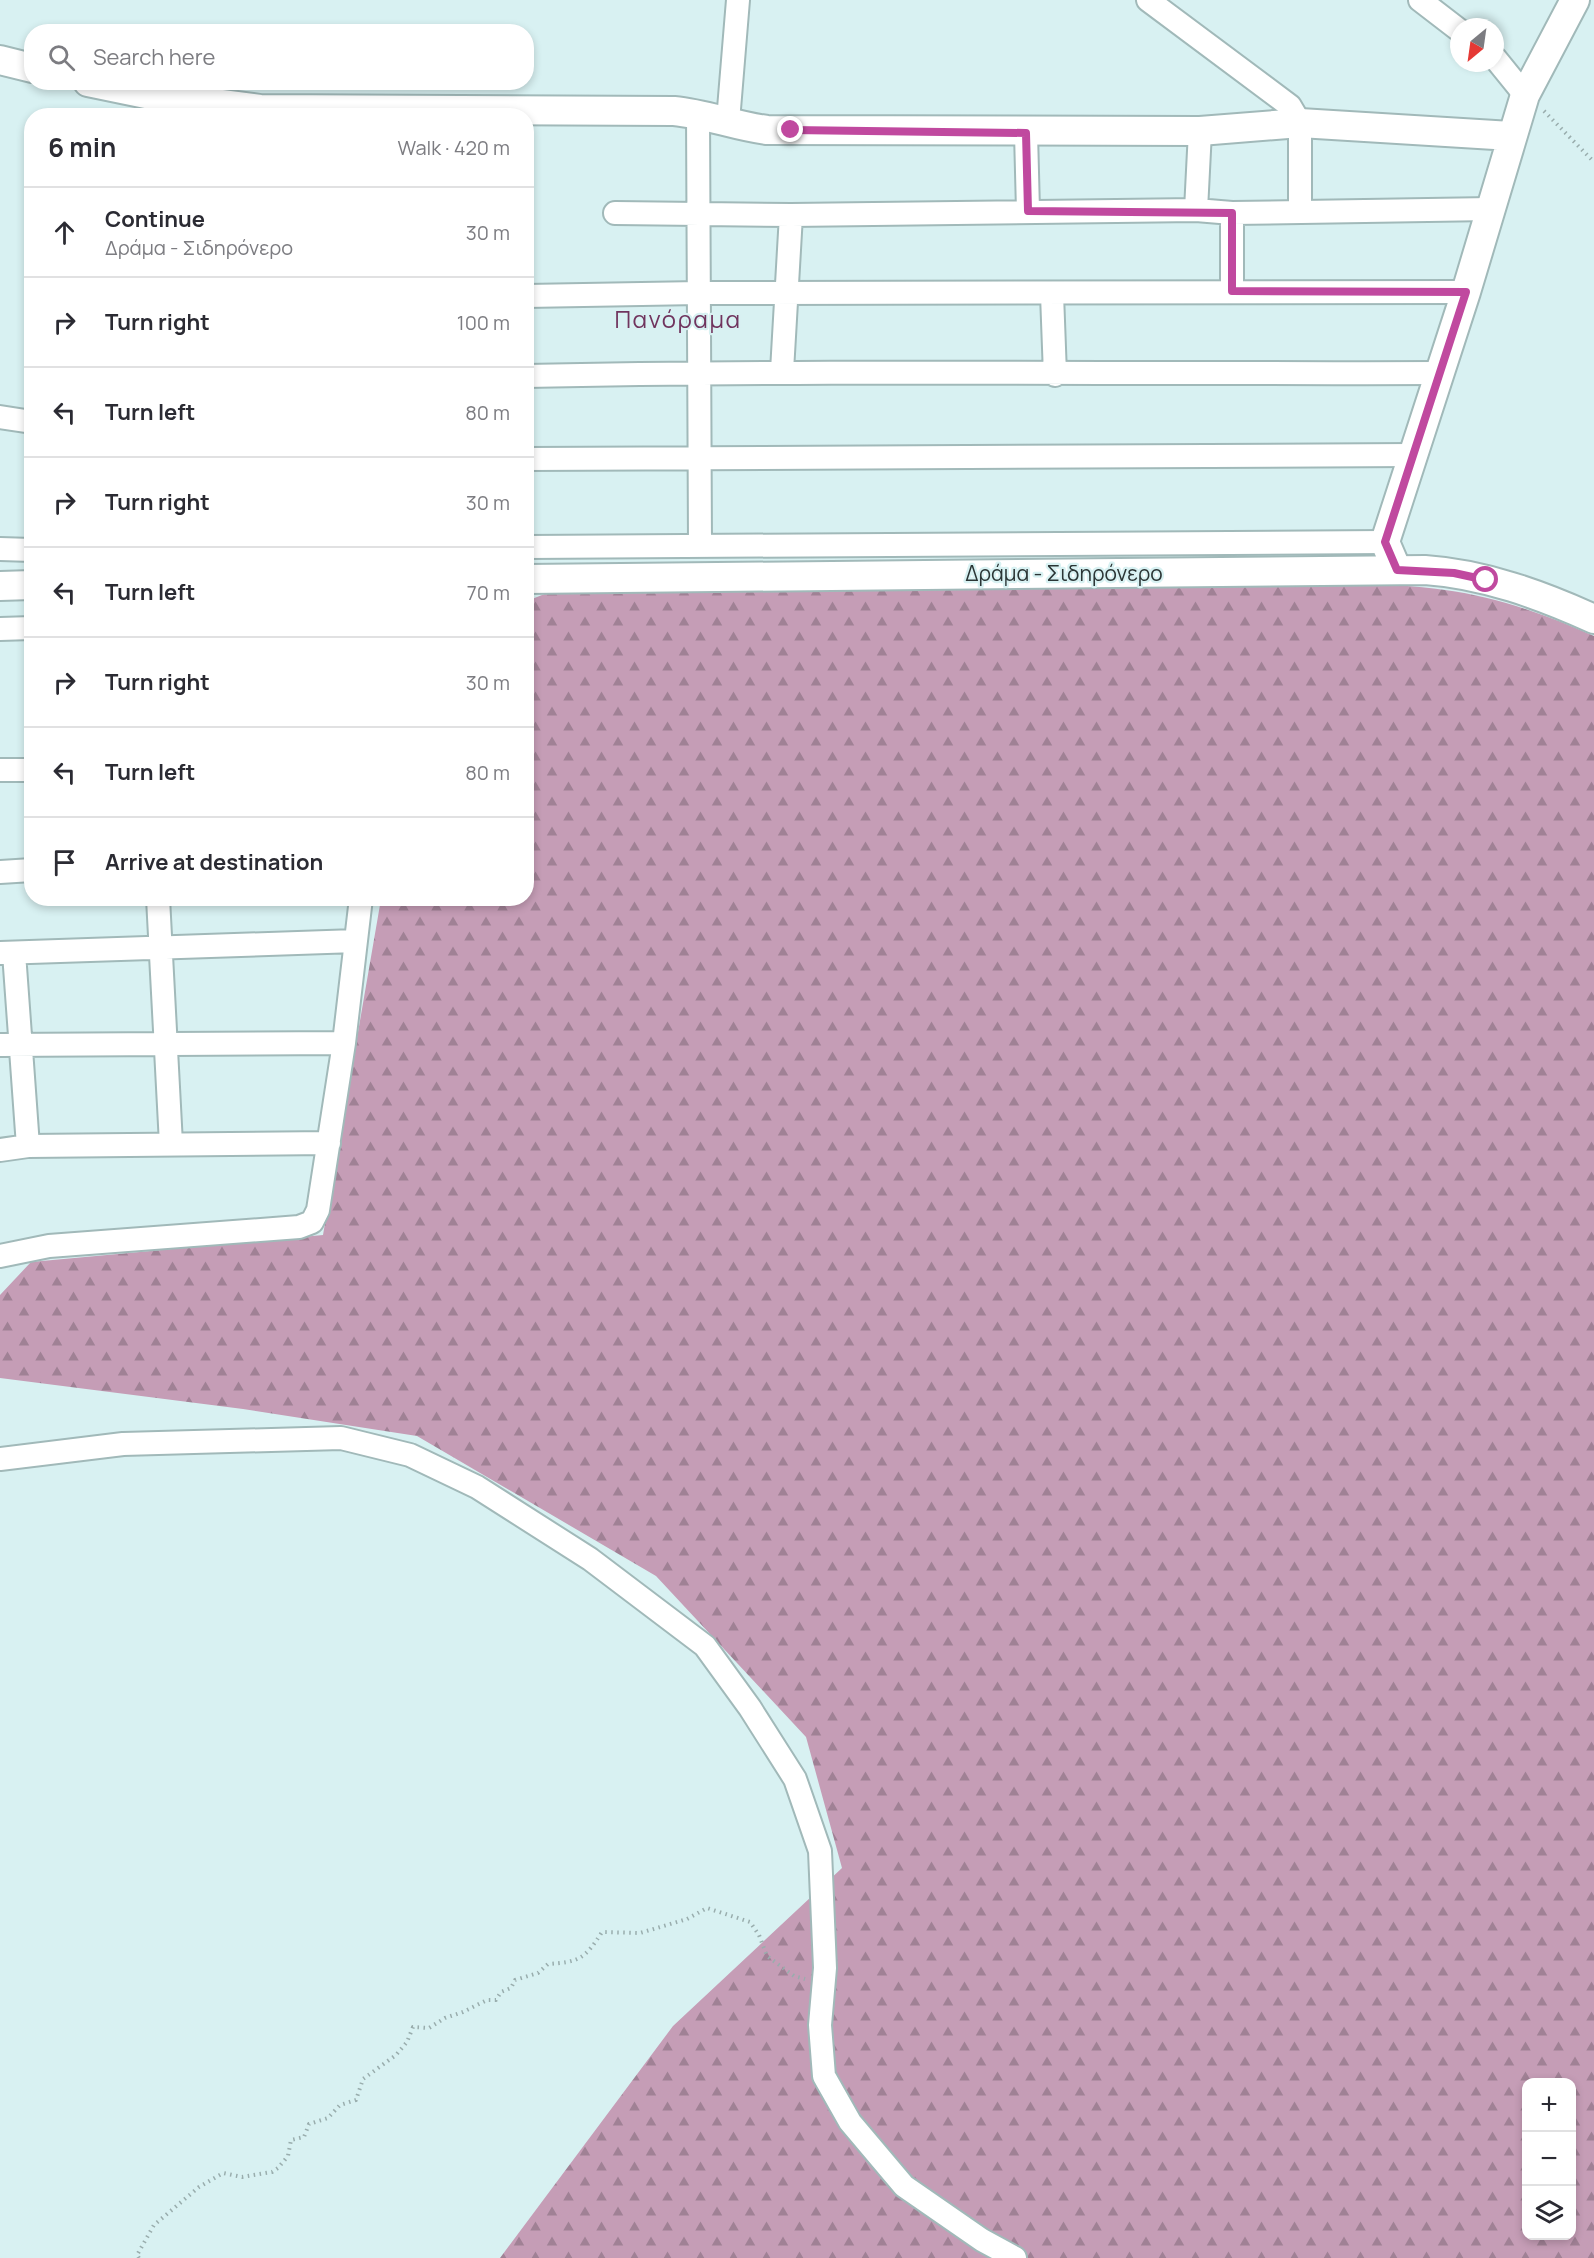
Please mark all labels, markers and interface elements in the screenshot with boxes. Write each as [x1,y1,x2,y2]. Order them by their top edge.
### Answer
north arrow [1450,18,1504,72]
search box [24,24,534,90]
icon: search [45,41,78,74]
text: Search here [93,42,215,72]
route end [777,116,803,142]
text: 6 min [48,129,116,165]
text: Walk · 420 m [398,134,510,161]
text: Continue [105,204,205,234]
icon: ahead [48,216,81,249]
text: 30 m [466,219,510,246]
text: Δράμα - Σιδηρόνερο [105,234,293,261]
district label: Πανόραμα [614,302,742,335]
icon: right [48,306,81,339]
text: Turn right [105,307,210,337]
text: 100 m [457,309,510,336]
icon: left [48,396,81,429]
text: Turn left [105,397,195,427]
text: 80 m [465,399,510,426]
icon: right [48,486,81,519]
text: Turn right [105,487,210,517]
text: 30 m [466,489,510,516]
street label: Δράμα - Σιδηρόνερο [965,559,1163,587]
route start [1472,566,1498,592]
icon: left [48,576,81,609]
text: Turn left [105,577,195,607]
text: 70 m [467,579,510,606]
icon: right [48,666,81,699]
text: Turn right [105,667,210,697]
text: 30 m [466,669,510,696]
icon: left [48,756,81,789]
text: Turn left [105,757,195,787]
text: 80 m [465,759,510,786]
icon: arrive [48,846,81,879]
text: Arrive at destination [105,847,323,877]
map controls [1522,2078,1576,2240]
button: + [1522,2078,1576,2132]
button: − [1522,2132,1576,2186]
button: layers [1522,2186,1576,2240]

